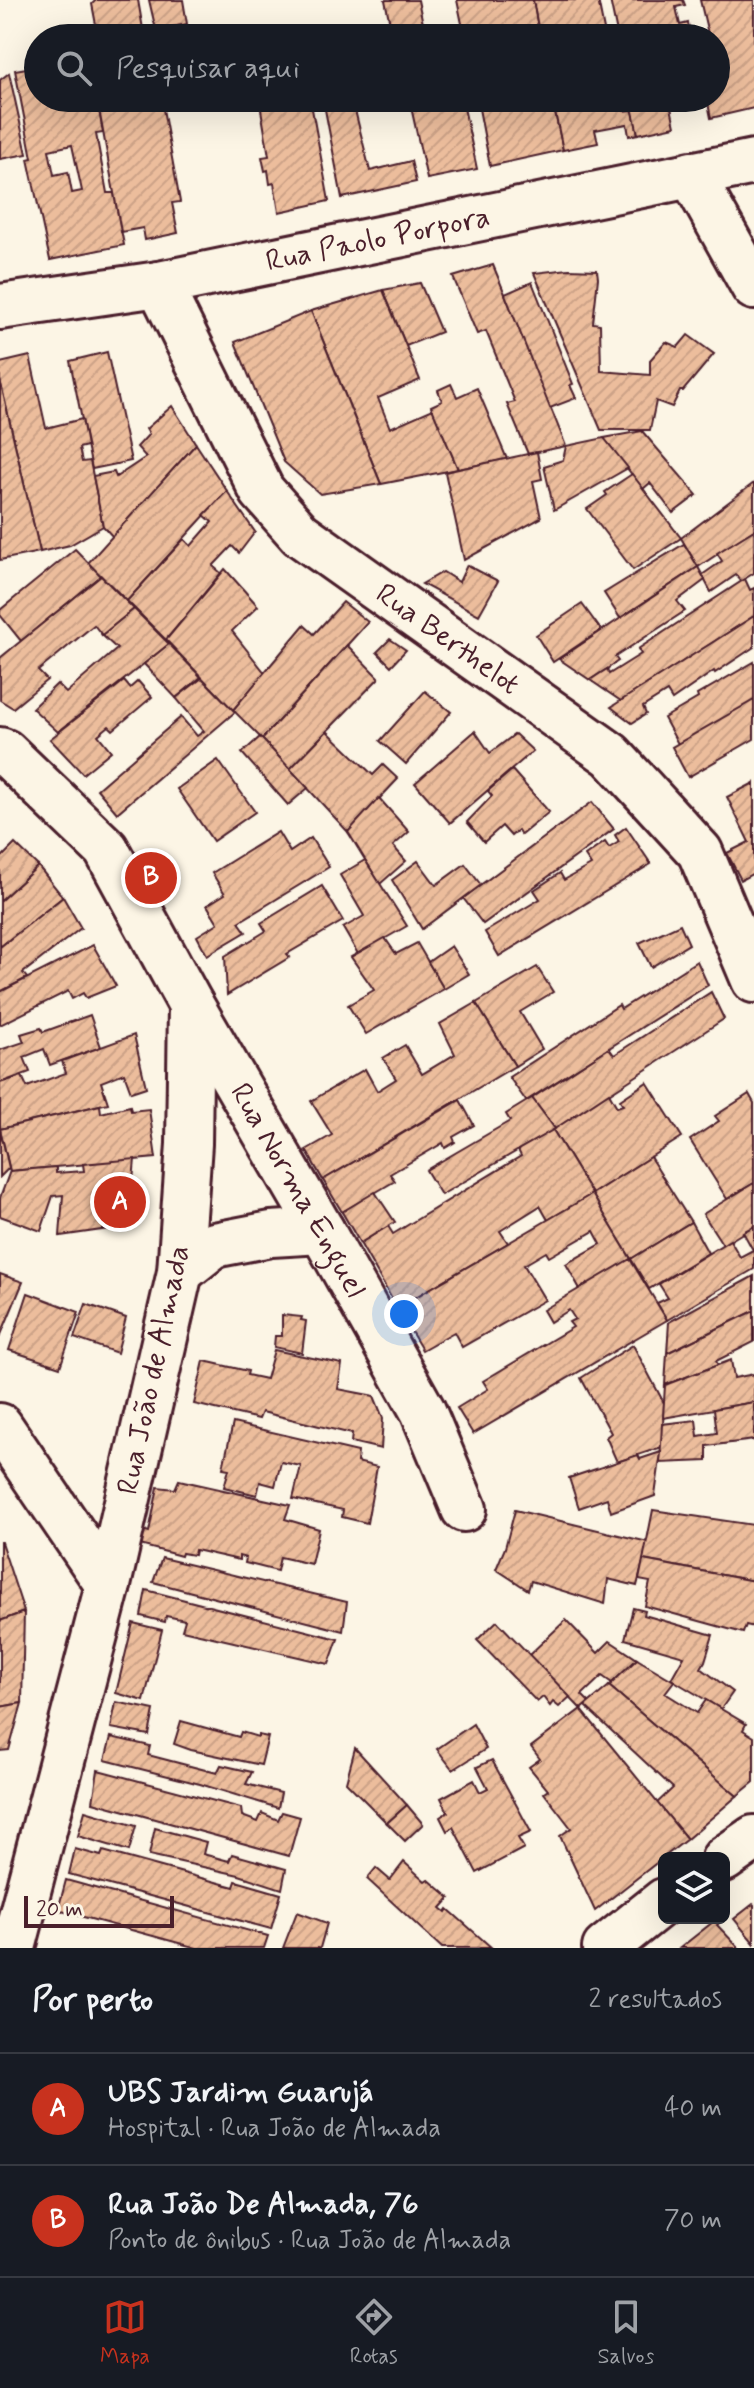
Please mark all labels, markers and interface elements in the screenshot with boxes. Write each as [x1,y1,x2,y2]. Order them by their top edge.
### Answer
search box [24,24,730,112]
icon: search [52,46,96,90]
text: Pesquisar aqui [116,49,300,88]
street label: Rua Paolo Porpora [262,197,493,281]
street label: Rua Berthelot [368,574,528,704]
pin: B [125,848,177,908]
street label: Rua Norma Enguel [221,1076,375,1305]
pin: A [94,1172,146,1232]
street label: Rua João de Almada [108,1242,200,1498]
your location [384,1294,424,1334]
map controls [658,1852,730,1924]
button: layers [658,1852,730,1924]
scale bar [24,1892,174,1928]
text: 20 m [36,1896,83,1924]
text: Por perto [32,1978,153,2023]
text: 2 resultados [589,1983,722,2017]
text: UBS Jardim Guarujá [108,2073,373,2112]
text: A [49,2092,67,2126]
text: 40 m [664,2092,722,2126]
text: Hospital · Rua João de Almada [108,2112,441,2146]
text: Rua João De Almada, 76 [108,2185,419,2224]
text: B [50,2204,66,2238]
text: 70 m [664,2204,722,2238]
text: Ponto de ônibus · Rua João de Almada [108,2224,511,2258]
tab: Mapa [100,2295,150,2371]
tab: Rotas [350,2295,398,2371]
tab: Salvos [597,2295,654,2371]

